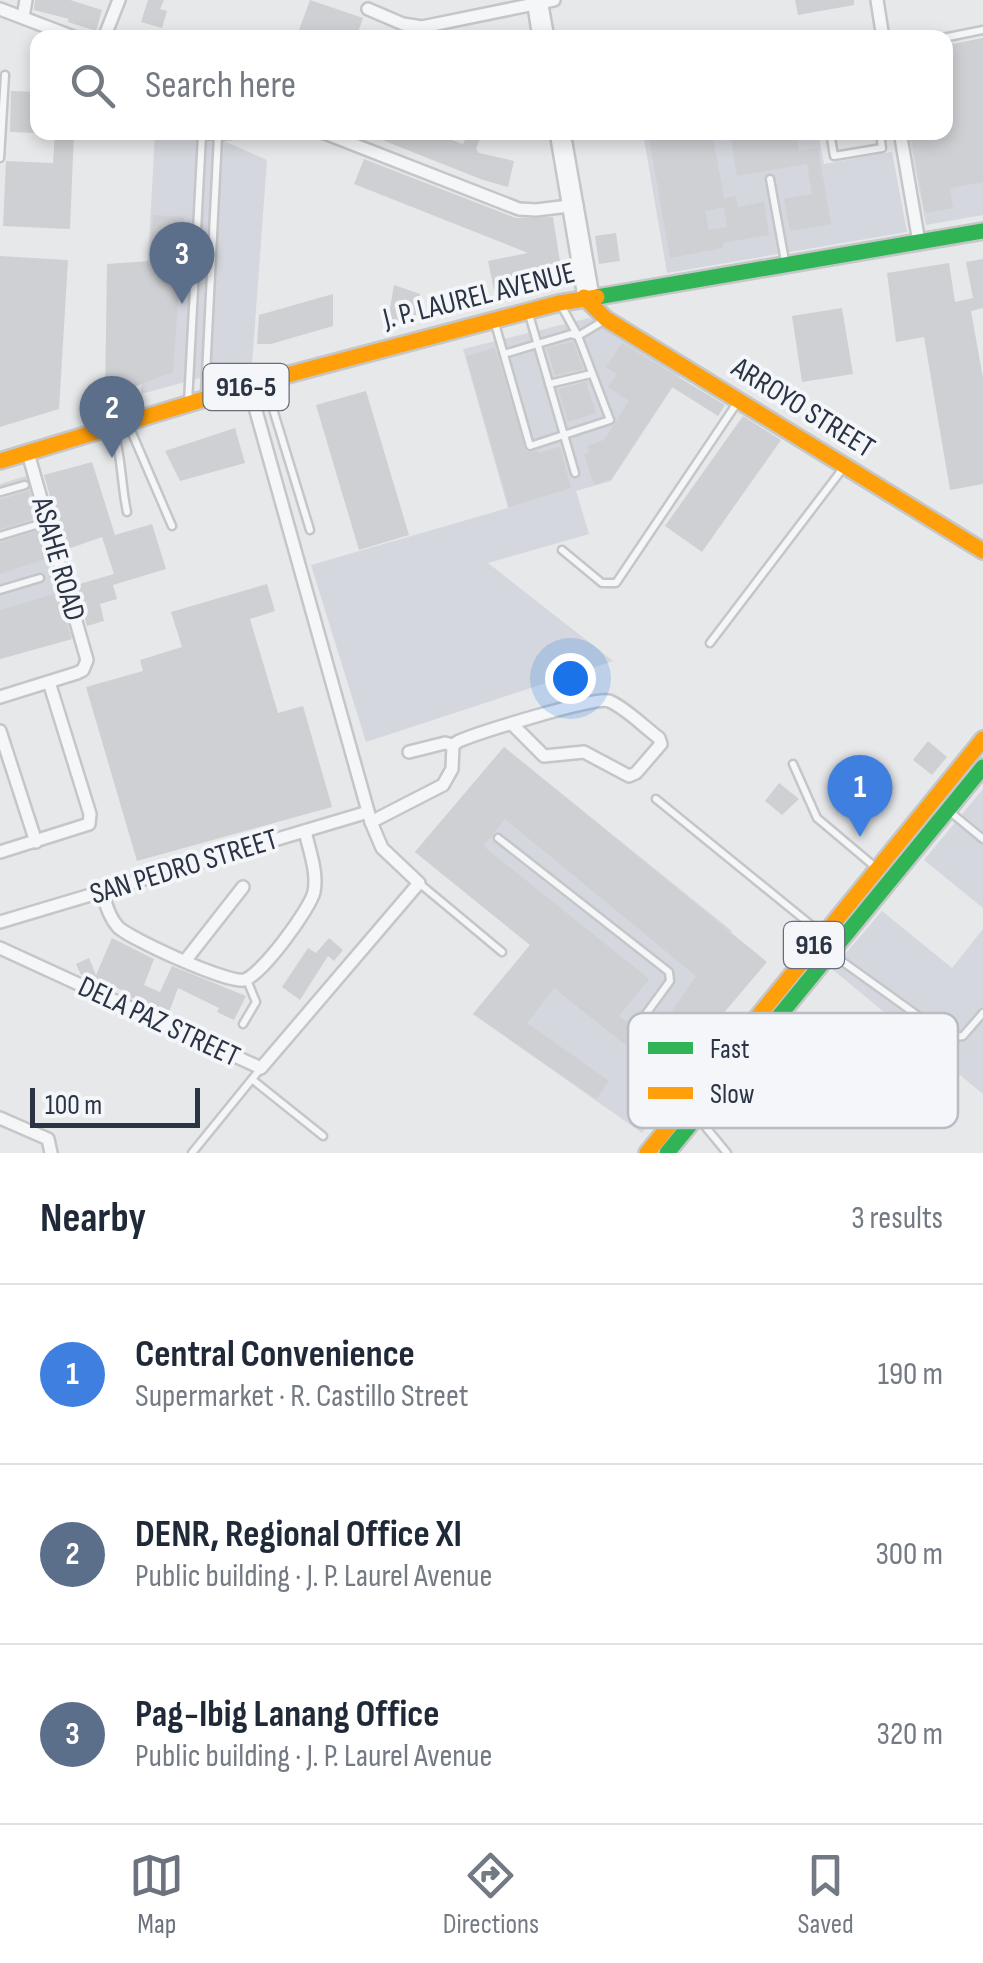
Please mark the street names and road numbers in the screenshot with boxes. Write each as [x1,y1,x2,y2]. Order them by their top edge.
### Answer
street label: J. P. LAUREL AVENUE [378,255,579,337]
street label: ARROYO STREET [724,349,881,466]
road number: 916-5 [204,364,288,410]
street label: ASAHE ROAD [23,492,93,625]
street label: SAN PEDRO STREET [86,821,282,913]
road number: 916 [784,922,844,968]
street label: DELA PAZ STREET [72,969,246,1075]

